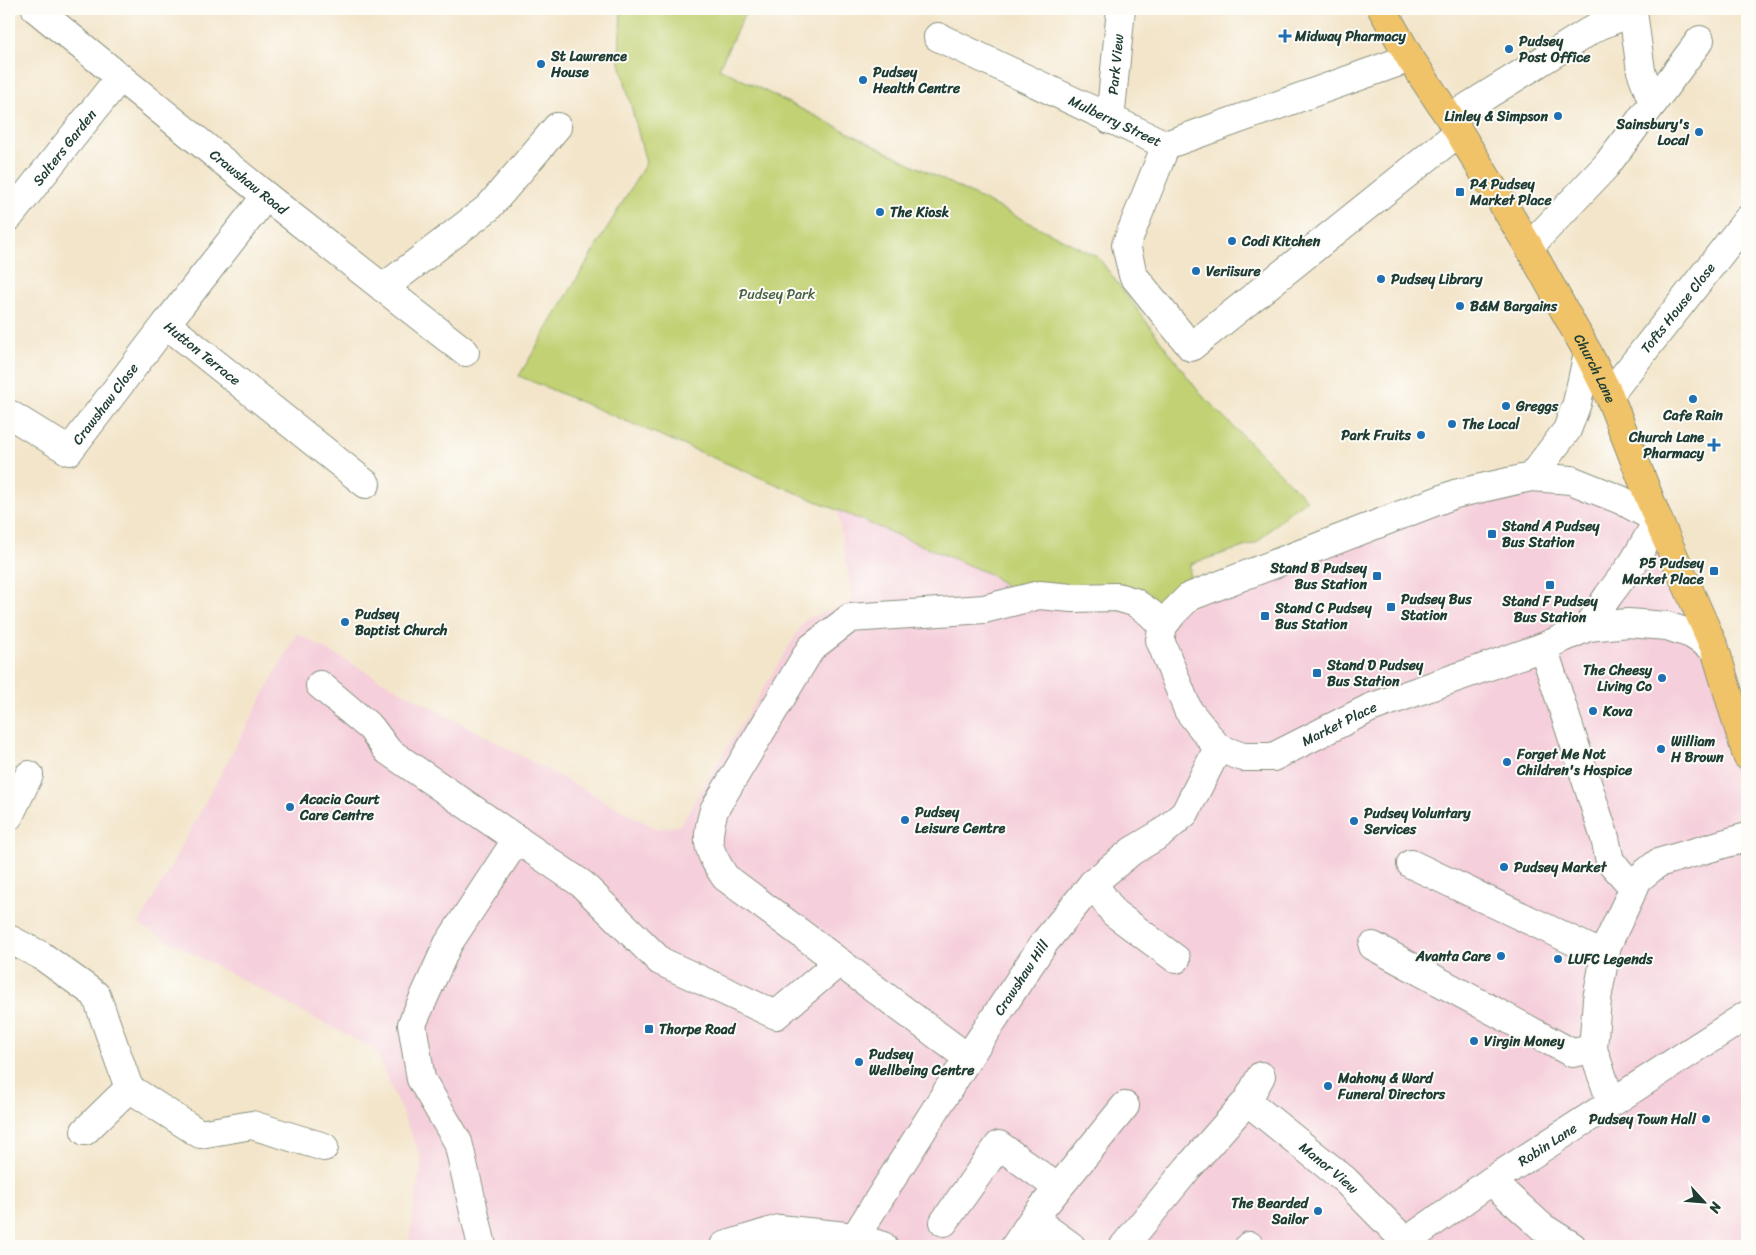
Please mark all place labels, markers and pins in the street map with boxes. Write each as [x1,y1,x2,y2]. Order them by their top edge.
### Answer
place label: Midway Pharmacy [1294,24,1407,49]
place label: Pudsey Post Office [1519,29,1591,70]
marker: Midway Pharmacy [1279,30,1291,42]
marker: Pudsey Post Office [1503,43,1515,55]
place label: St Lawrence House [550,44,627,85]
marker: St Lawrence House [535,58,547,70]
place label: Pudsey Health Centre [872,60,961,101]
marker: Pudsey Health Centre [857,74,869,86]
place label: Linley & Simpson [1444,104,1548,129]
marker: Linley & Simpson [1552,110,1564,122]
place label: Sainsbury's Local [1615,112,1690,153]
marker: Sainsbury's Local [1693,126,1705,138]
place label: P4 Pudsey Market Place [1469,172,1553,213]
marker: P4 Pudsey Market Place [1454,186,1466,198]
place label: The Kiosk [890,200,950,225]
marker: The Kiosk [874,206,886,218]
place label: Codi Kitchen [1241,229,1321,254]
marker: Codi Kitchen [1226,235,1238,247]
place label: Veriisure [1206,259,1262,284]
marker: Veriisure [1190,265,1202,277]
place label: Pudsey Library [1391,267,1483,292]
marker: Pudsey Library [1375,273,1387,285]
place label: B&M Bargains [1470,294,1558,319]
marker: B&M Bargains [1454,300,1466,312]
marker: Cafe Rain [1687,393,1699,405]
place label: Greggs [1515,394,1559,419]
marker: Greggs [1500,400,1512,412]
place label: Cafe Rain [1662,403,1723,428]
place label: The Local [1462,412,1521,437]
marker: The Local [1446,418,1458,430]
place label: Park Fruits [1341,423,1412,448]
place label: Church Lane Pharmacy [1628,425,1705,466]
marker: Park Fruits [1415,429,1427,441]
marker: Church Lane Pharmacy [1708,439,1720,451]
place label: Stand A Pudsey Bus Station [1501,514,1600,555]
marker: Stand A Pudsey Bus Station [1486,528,1498,540]
place label: P5 Pudsey Market Place [1621,551,1705,592]
place label: Stand B Pudsey Bus Station [1269,556,1368,597]
marker: P5 Pudsey Market Place [1708,565,1720,577]
marker: Stand B Pudsey Bus Station [1371,570,1383,582]
marker: Stand F Pudsey Bus Station [1544,579,1556,591]
place label: Pudsey Bus Station [1400,587,1472,628]
place label: Stand F Pudsey Bus Station [1501,589,1599,630]
place label: Stand C Pudsey Bus Station [1274,596,1372,637]
marker: Pudsey Bus Station [1385,601,1397,613]
place label: Pudsey Baptist Church [355,602,448,643]
marker: Stand C Pudsey Bus Station [1259,610,1271,622]
marker: Pudsey Baptist Church [339,616,351,628]
place label: Stand D Pudsey Bus Station [1326,653,1424,694]
place label: The Cheesy Living Co [1583,658,1653,699]
marker: Stand D Pudsey Bus Station [1311,667,1323,679]
marker: The Cheesy Living Co [1656,672,1668,684]
place label: Kova [1602,699,1633,724]
marker: Kova [1587,705,1599,717]
place label: William H Brown [1670,729,1724,770]
place label: Forget Me Not Children's Hospice [1516,742,1633,783]
marker: William H Brown [1655,743,1667,755]
marker: Forget Me Not Children's Hospice [1501,756,1513,768]
place label: Acacia Court Care Centre [299,787,381,828]
place label: Pudsey Leisure Centre [915,800,1005,841]
marker: Acacia Court Care Centre [284,801,296,813]
place label: Pudsey Voluntary Services [1363,801,1471,842]
marker: Pudsey Leisure Centre [899,814,911,826]
marker: Pudsey Voluntary Services [1348,815,1360,827]
place label: Pudsey Market [1514,855,1608,880]
marker: Pudsey Market [1498,861,1510,873]
place label: Avanta Care [1415,944,1492,969]
place label: LUFC Legends [1568,947,1653,972]
marker: Avanta Care [1495,950,1507,962]
marker: LUFC Legends [1552,953,1564,965]
place label: Thorpe Road [659,1017,737,1042]
marker: Thorpe Road [643,1023,655,1035]
place label: Virgin Money [1484,1029,1565,1054]
marker: Virgin Money [1468,1035,1480,1047]
place label: Pudsey Wellbeing Centre [869,1042,975,1083]
marker: Pudsey Wellbeing Centre [853,1056,865,1068]
place label: Mahony & Ward Funeral Directors [1337,1066,1446,1107]
marker: Mahony & Ward Funeral Directors [1322,1080,1334,1092]
place label: Pudsey Town Hall [1589,1107,1697,1132]
marker: Pudsey Town Hall [1700,1113,1712,1125]
place label: The Bearded Sailor [1231,1191,1310,1232]
marker: The Bearded Sailor [1312,1205,1324,1217]

